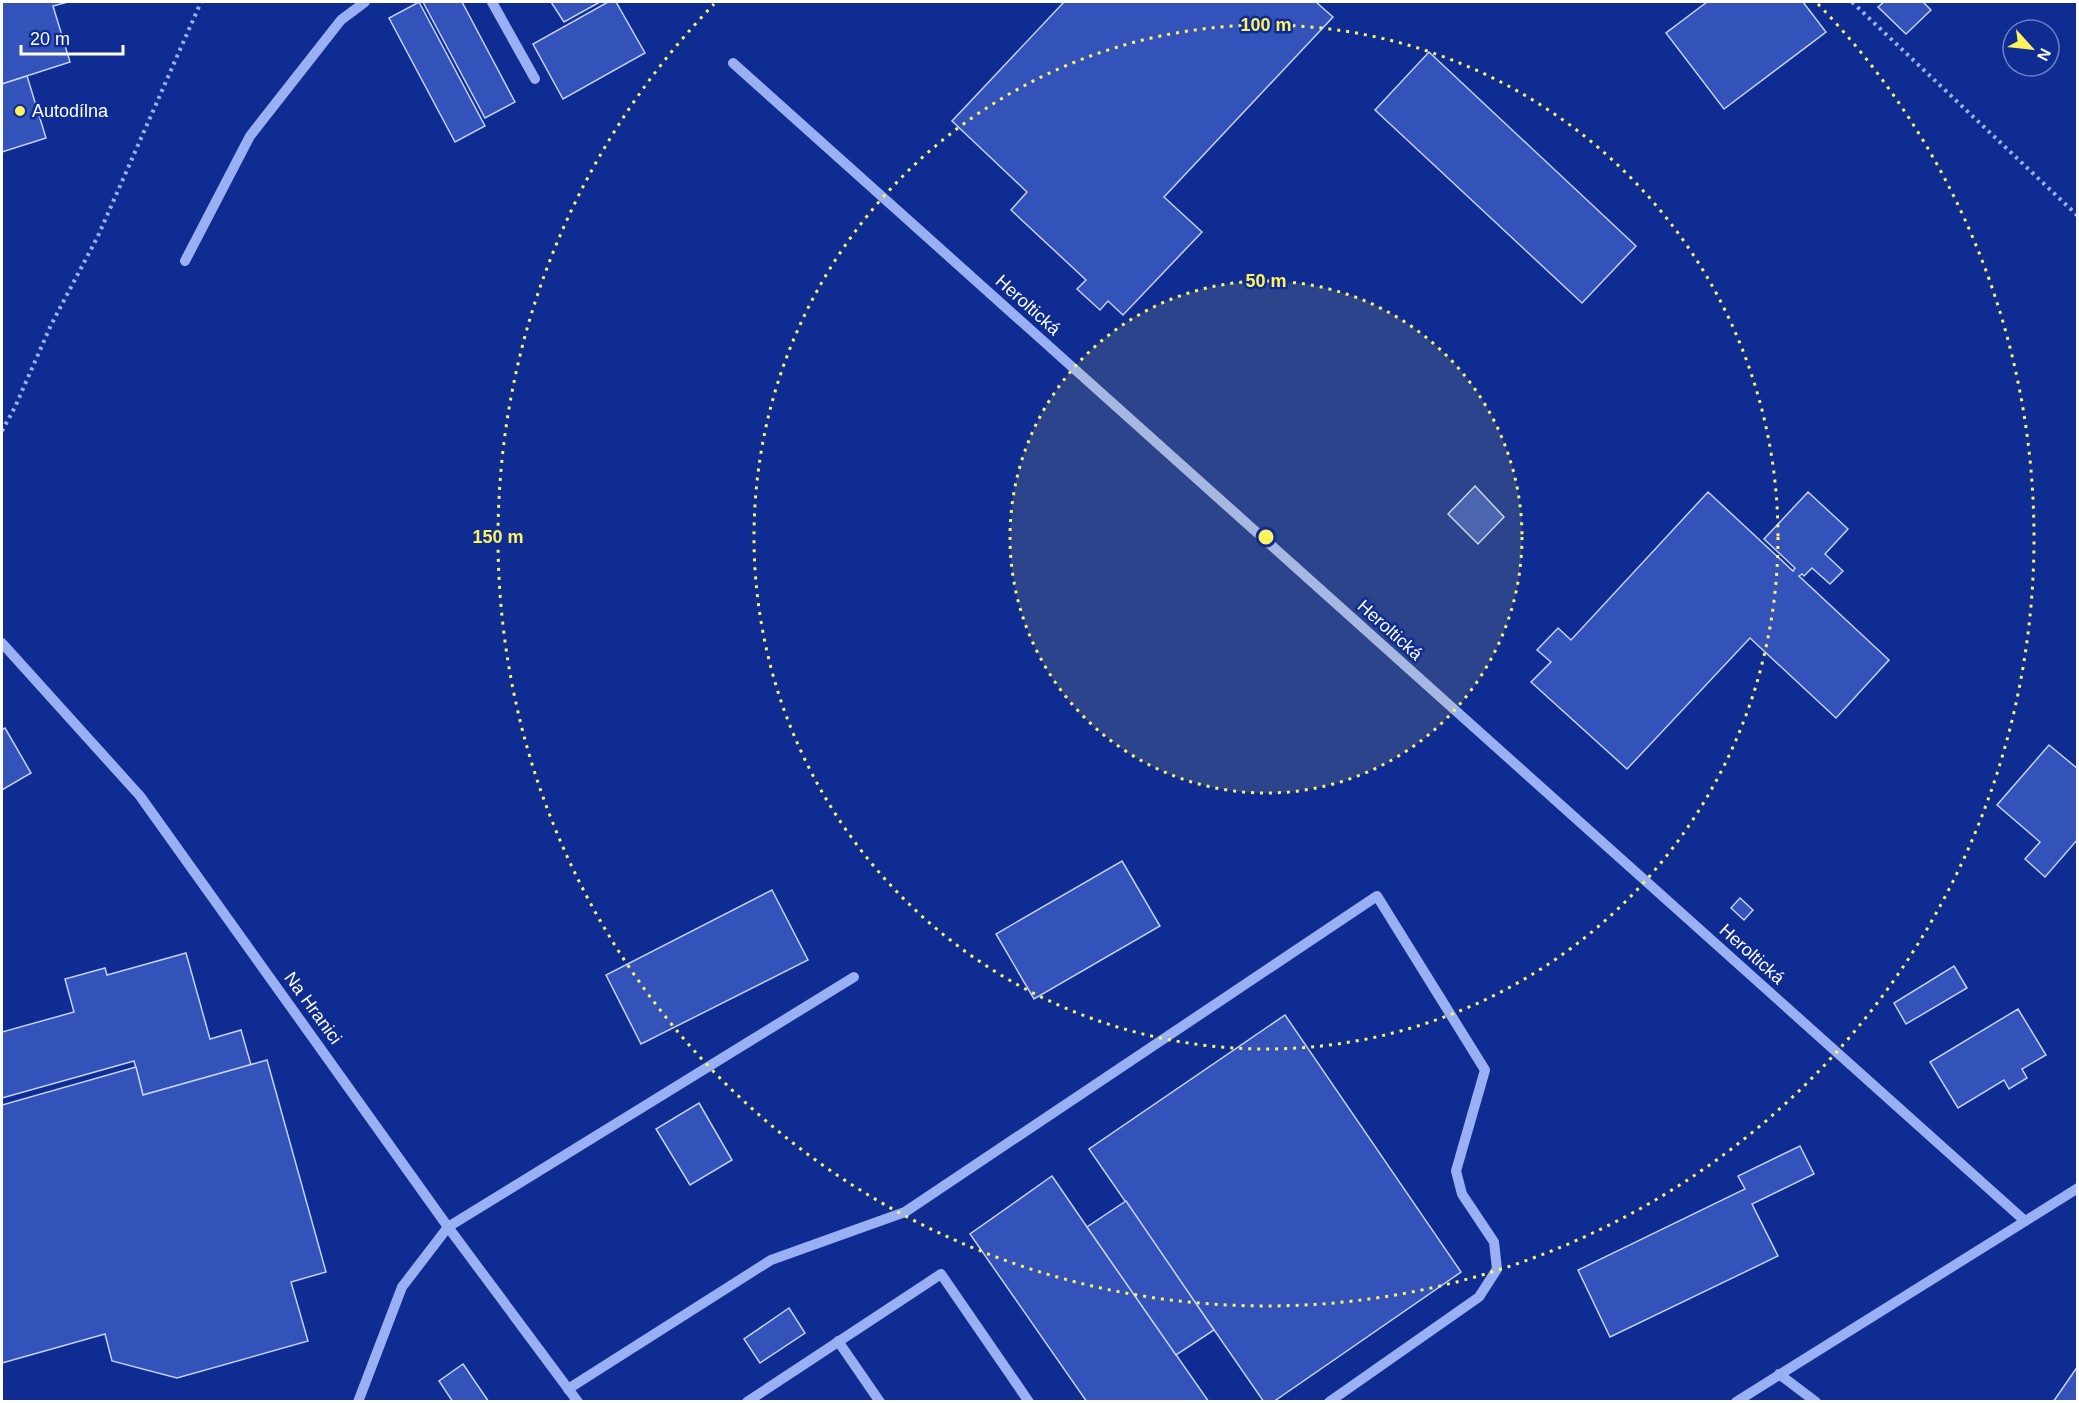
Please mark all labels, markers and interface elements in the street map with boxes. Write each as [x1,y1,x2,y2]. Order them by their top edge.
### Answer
text: 100 m [1240,15,1292,35]
scale bar [21,18,123,56]
north arrow [2001,18,2061,78]
text: 20 m [30,29,70,49]
text: N [2034,46,2054,64]
place label: Autodílna [32,101,109,121]
marker: Autodílna [13,104,27,118]
street label: Heroltická [992,271,1065,340]
text: 50 m [1245,271,1287,291]
text: 150 m [472,527,524,547]
centre of rings [1256,527,1276,547]
street label: Heroltická [1354,596,1427,665]
street label: Heroltická [1716,920,1789,989]
street label: Na Hranici [280,968,346,1048]

